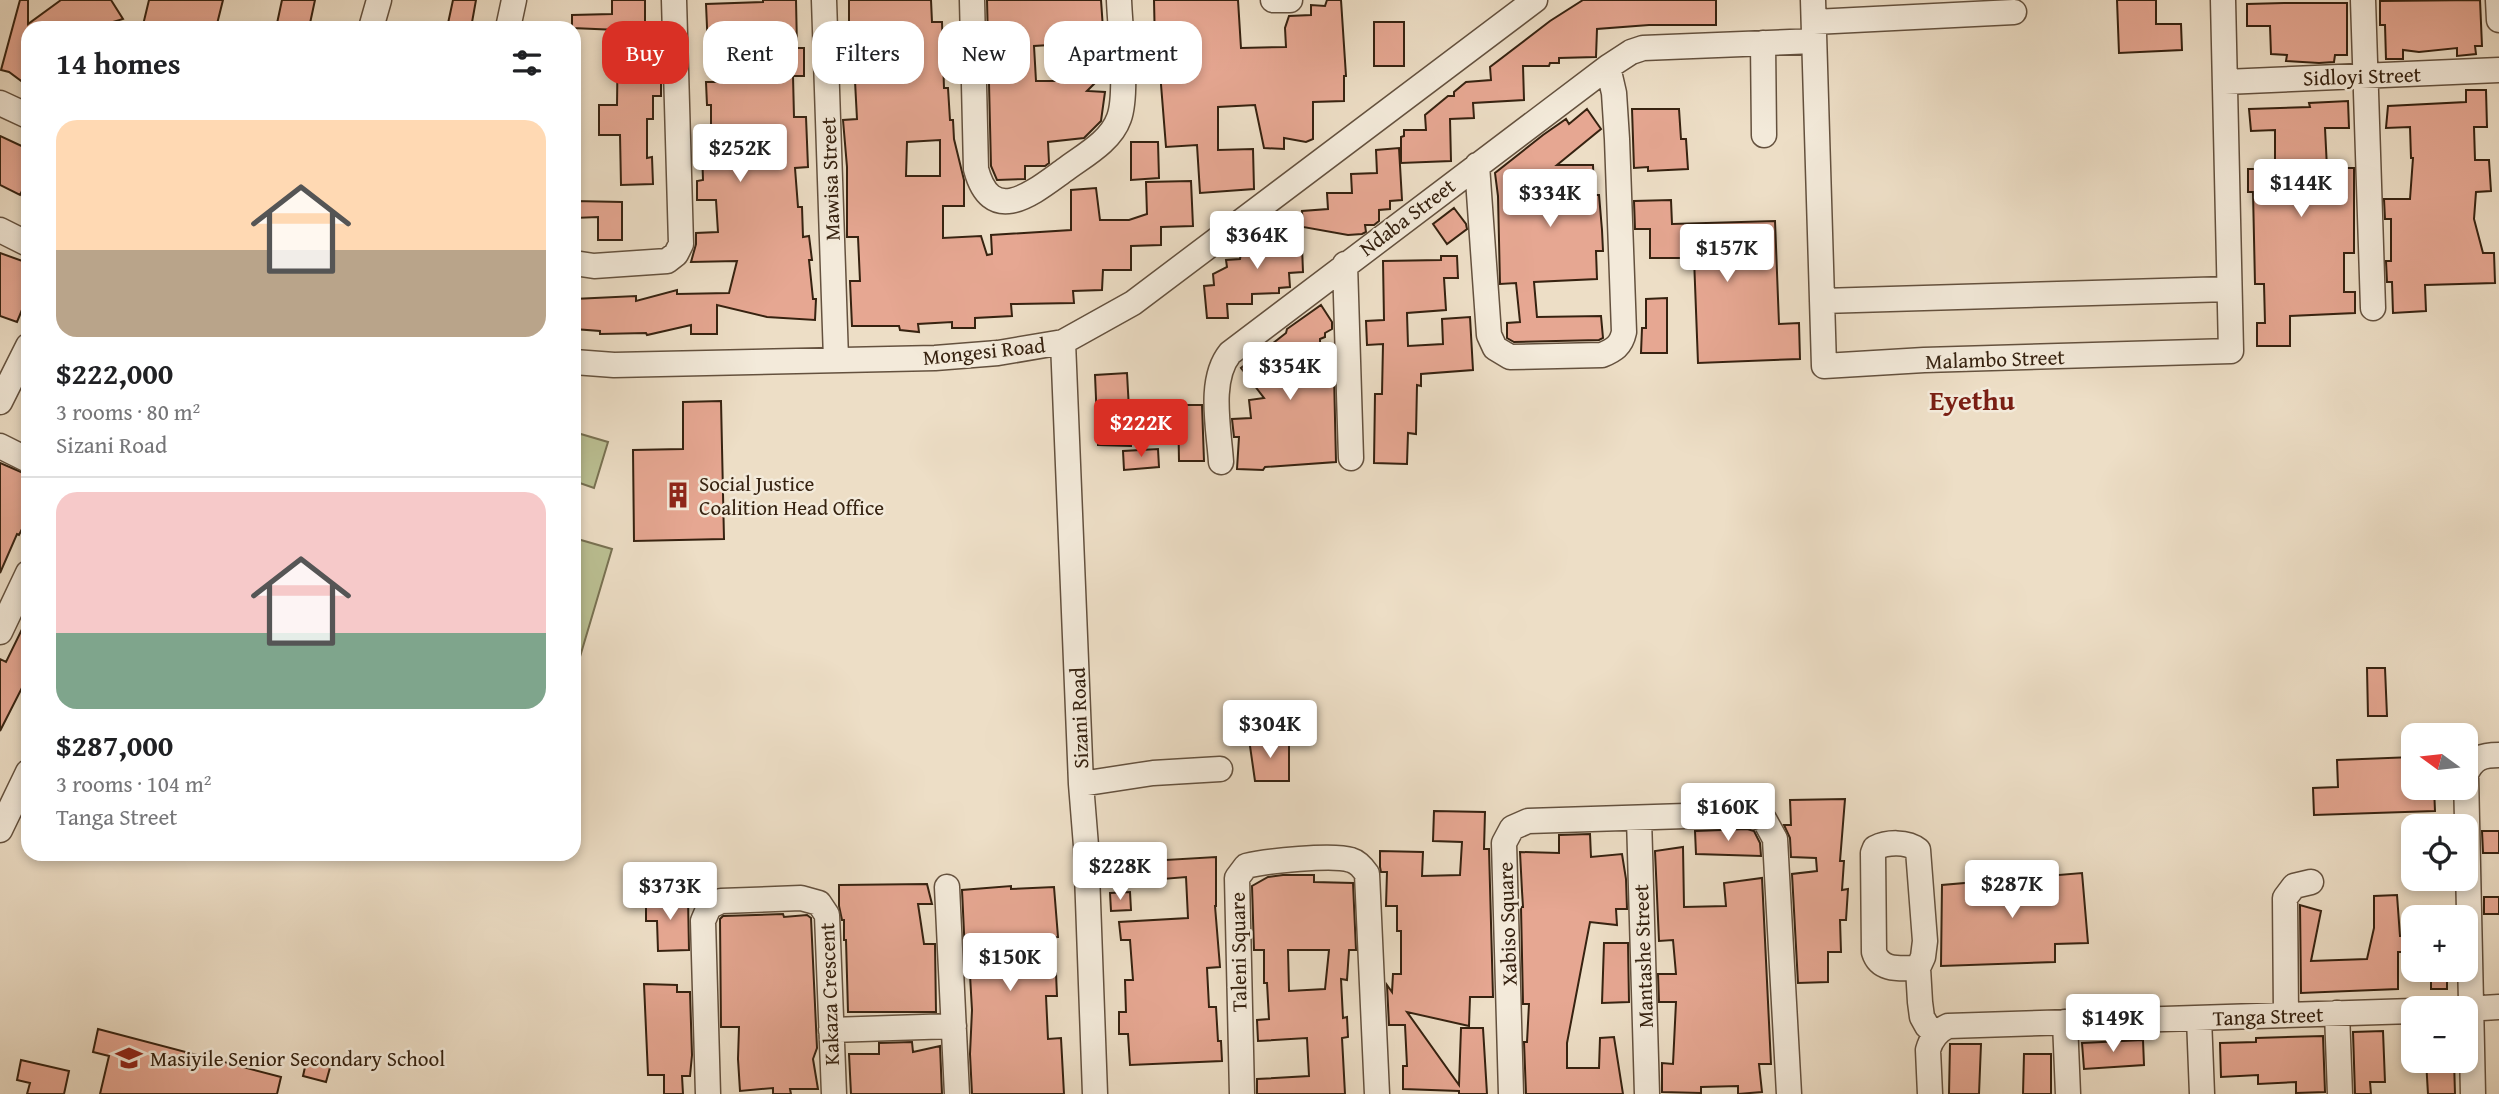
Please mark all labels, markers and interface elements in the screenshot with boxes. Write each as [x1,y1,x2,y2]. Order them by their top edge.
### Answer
chip: Buy [602,21,689,84]
chip: Rent [703,21,798,84]
chip: Filters [812,21,924,84]
chip: New [938,21,1030,84]
chip: Apartment [1044,21,1202,84]
text: 14 homes [56,41,181,85]
icon: filters [508,44,546,82]
street label: Sidloyi Street [2302,58,2422,94]
street label: Mawisa Street [812,116,848,241]
pin: $252K [691,124,789,184]
text: $252K [709,130,771,163]
pin: $144K [2252,160,2350,219]
text: $144K [2270,165,2332,198]
icon: home [238,166,364,292]
street label: Ndaba Street [1352,170,1462,264]
pin: $334K [1501,170,1599,229]
text: $334K [1519,175,1581,208]
pin: $364K [1208,212,1306,271]
text: $364K [1226,217,1288,250]
pin: $157K [1678,224,1776,284]
text: $157K [1696,230,1758,263]
street label: Mongesi Road [921,329,1047,373]
street label: Malambo Street [1925,341,2066,377]
pin: $354K [1241,342,1339,402]
text: $354K [1259,348,1321,381]
text: $222,000 [56,351,173,395]
district label: Eyethu [1929,379,2015,420]
text: 3 rooms · 80 m² [56,395,200,428]
pin: $222K [1092,400,1190,459]
text: $222K [1110,405,1172,438]
text: Sizani Road [56,428,167,461]
place label: Social Justice Coalition Head Office [699,468,884,523]
building icon: Social Justice Coalition Head Office [663,480,693,510]
icon: home [238,538,364,664]
street label: Sizani Road [1062,666,1096,769]
pin: $304K [1221,700,1319,760]
text: $304K [1239,706,1301,739]
text: $287,000 [56,723,173,767]
north arrow [2401,723,2478,800]
map controls [2401,723,2478,1073]
text: 3 rooms · 104 m² [56,767,211,800]
pin: $160K [1679,784,1777,843]
text: $160K [1697,789,1759,822]
text: Tanga Street [56,800,177,833]
button: locate [2401,814,2478,891]
pin: $228K [1071,842,1169,902]
text: $228K [1089,848,1151,881]
pin: $287K [1963,860,2061,920]
street label: Xabiso Square [1489,861,1525,987]
pin: $373K [621,862,719,922]
text: $287K [1981,866,2043,899]
text: $373K [639,868,701,901]
street label: Mantashe Street [1625,883,1661,1029]
street label: Taleni Square [1221,892,1255,1012]
button: + [2401,905,2478,982]
street label: Kakaza Crescent [811,921,847,1066]
pin: $150K [961,934,1059,993]
text: $150K [979,939,1041,972]
pin: $149K [2064,995,2162,1054]
button: − [2401,996,2478,1073]
street label: Tanga Street [2212,999,2324,1033]
text: $149K [2082,1000,2144,1033]
school or university icon: Masiyile Senior Secondary School [114,1043,144,1073]
place label: Masiyile Senior Secondary School [150,1043,445,1074]

